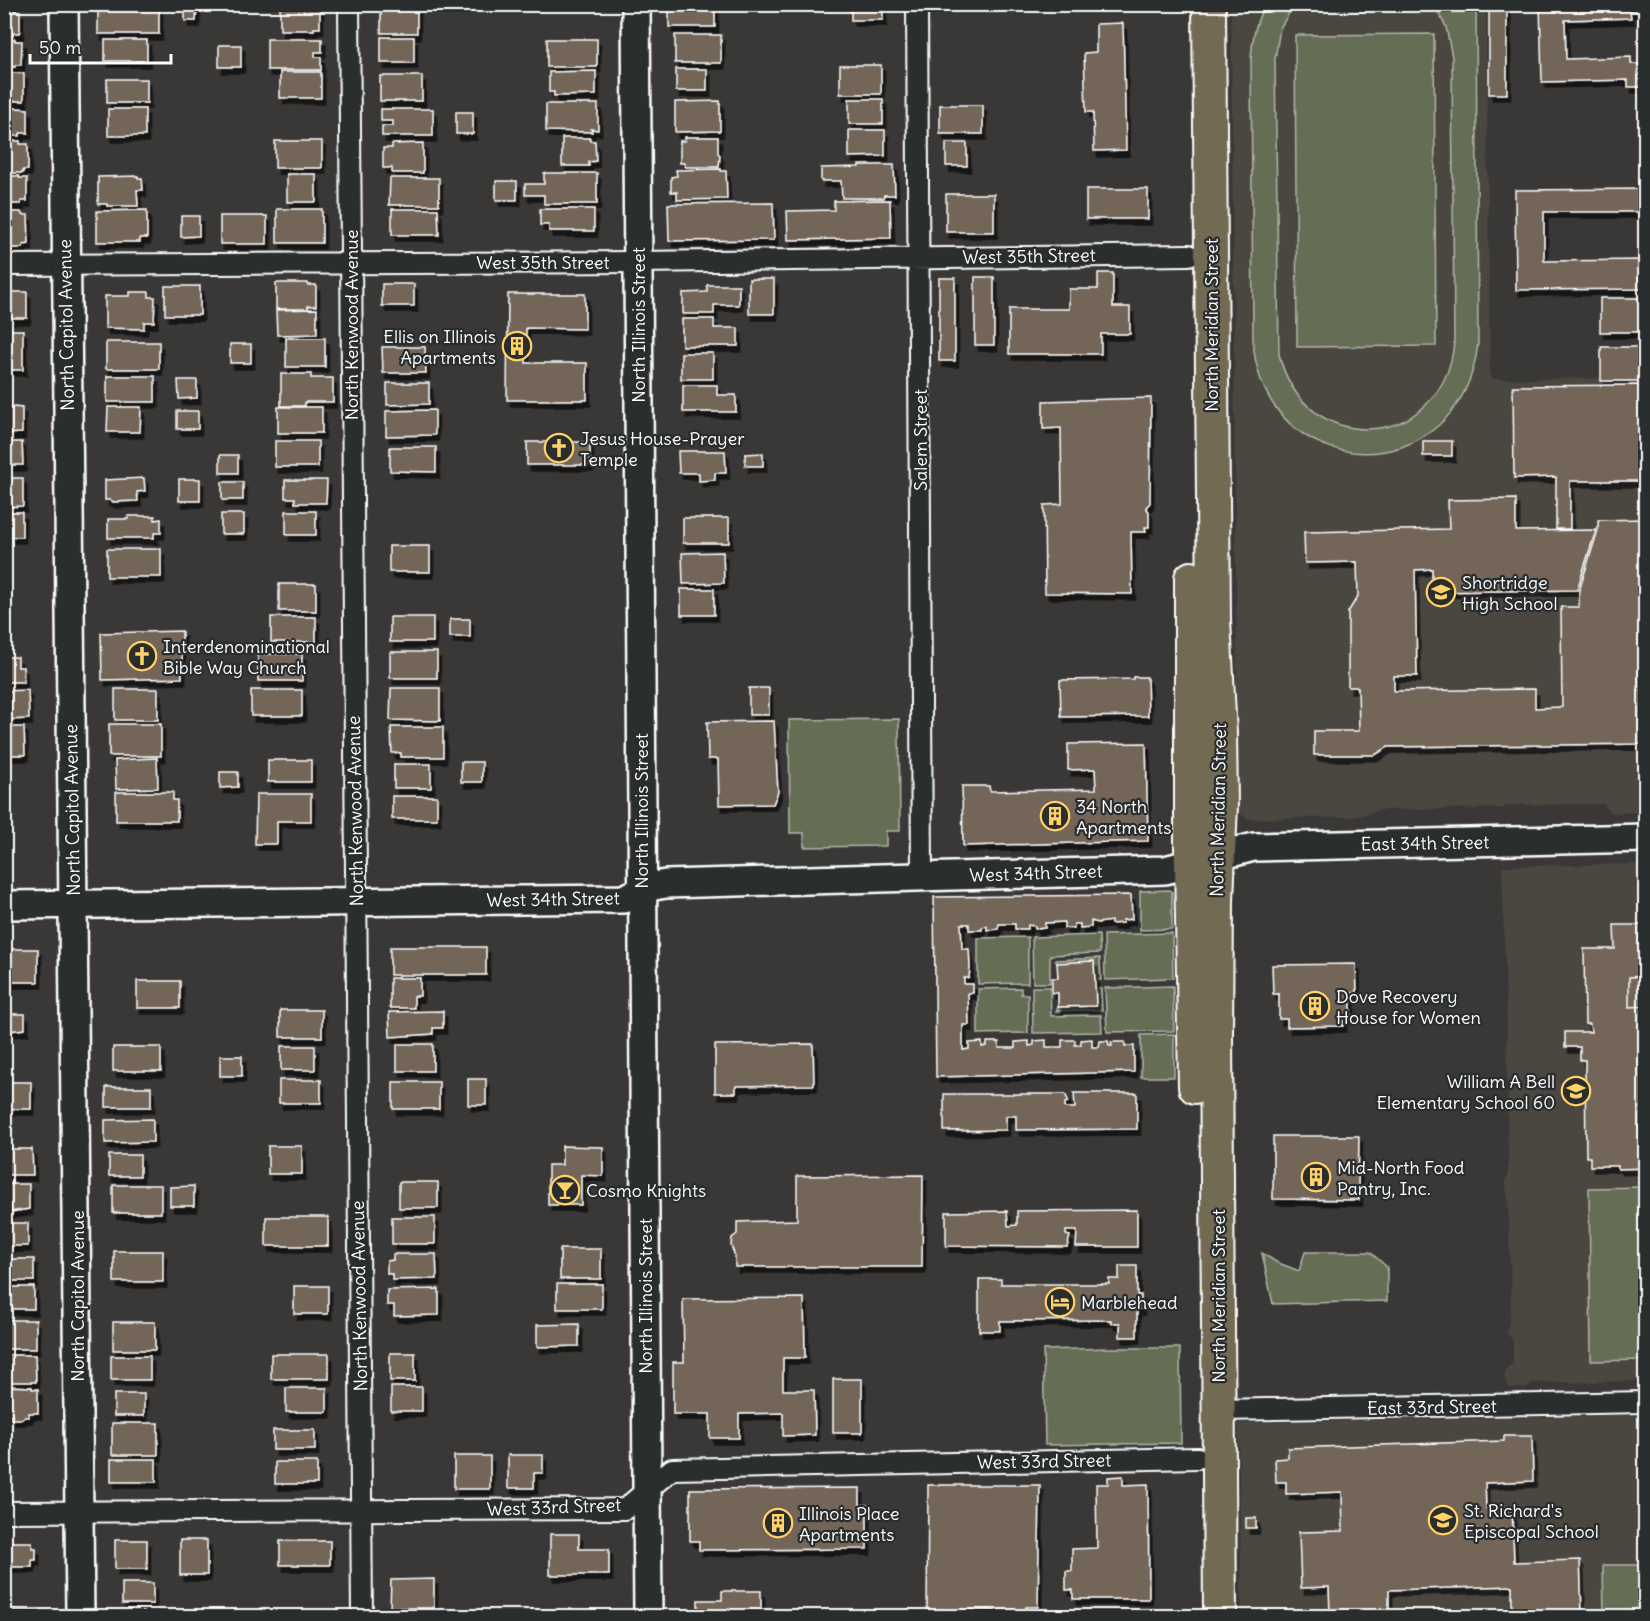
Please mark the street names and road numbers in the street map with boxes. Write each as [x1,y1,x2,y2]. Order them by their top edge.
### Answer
street label: North Kenwood Avenue [340,230,363,420]
street label: North Meridian Street [1200,238,1223,412]
street label: North Capitol Avenue [53,239,79,411]
street label: West 35th Street [962,243,1096,269]
street label: North Illinois Street [627,247,650,403]
street label: West 35th Street [476,251,610,274]
street label: Salem Street [909,389,932,491]
street label: North Kenwood Avenue [342,715,368,907]
street label: North Meridian Street [1205,723,1231,897]
street label: North Capitol Avenue [59,724,85,896]
street label: North Illinois Street [630,733,653,889]
street label: East 34th Street [1361,830,1489,856]
street label: West 34th Street [969,859,1103,887]
street label: West 34th Street [486,886,620,912]
street label: North Kenwood Avenue [346,1200,372,1392]
street label: North Meridian Street [1207,1209,1230,1383]
street label: North Capitol Avenue [66,1210,89,1382]
street label: North Illinois Street [634,1218,657,1374]
street label: East 33rd Street [1367,1394,1497,1420]
street label: West 33rd Street [977,1448,1111,1474]
street label: West 33rd Street [486,1493,622,1521]

